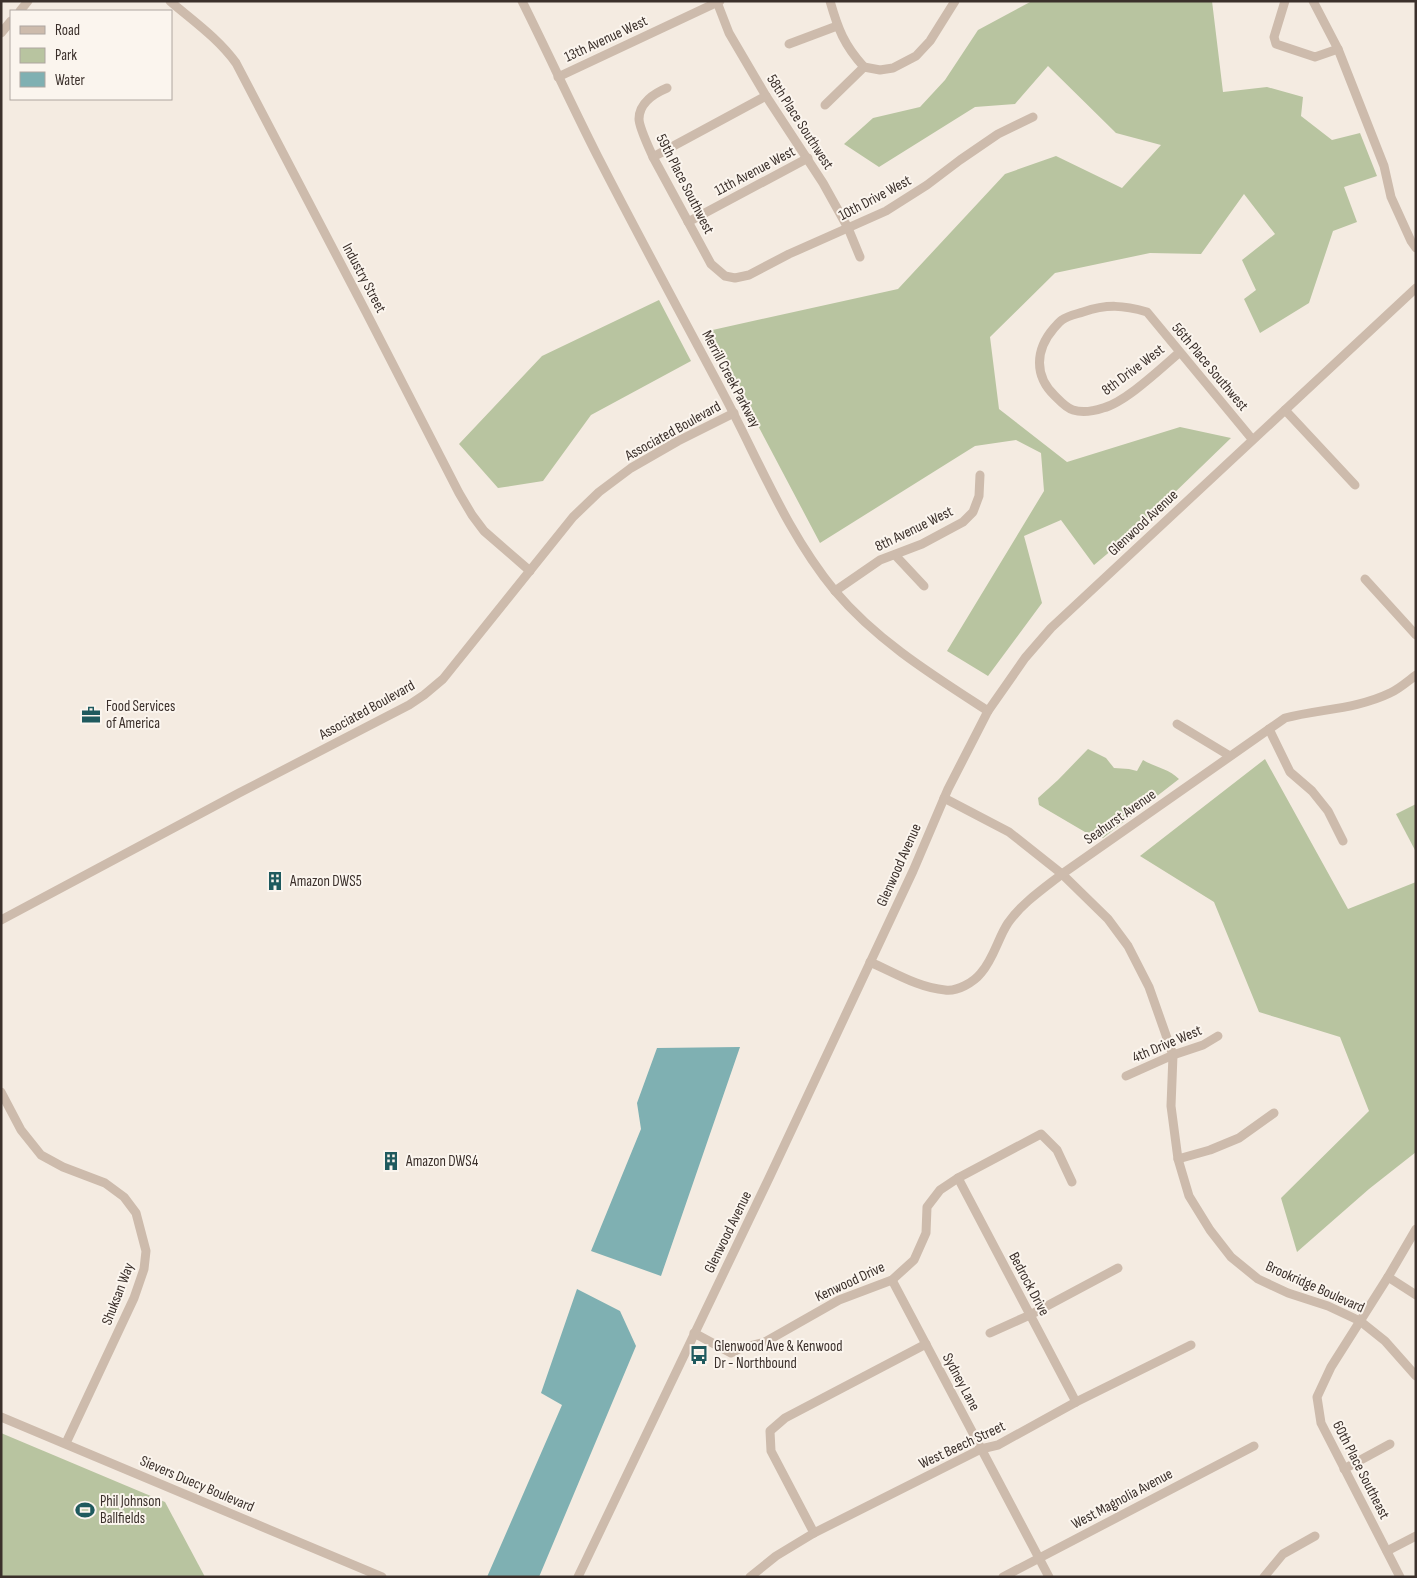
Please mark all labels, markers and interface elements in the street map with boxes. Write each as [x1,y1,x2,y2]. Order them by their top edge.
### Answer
legend [10,10,172,100]
street label: 13th Avenue West [561,11,651,67]
text: Road [55,21,80,40]
text: Park [55,46,77,65]
text: Water [55,71,86,90]
street label: 58th Place Southwest [762,71,838,173]
street label: 59th Place Southwest [652,131,719,238]
street label: 11th Avenue West [712,142,799,200]
street label: 10th Drive West [835,171,915,225]
street label: Industry Street [338,240,390,316]
street label: 56th Place Southwest [1168,319,1253,415]
street label: Merrill Creek Parkway [697,327,765,431]
street label: 8th Drive West [1098,340,1169,400]
street label: Associated Boulevard [621,397,724,466]
street label: Glenwood Avenue [1104,486,1182,560]
street label: 8th Avenue West [872,502,957,556]
street label: Associated Boulevard [315,676,418,745]
place label: Food Services of America [106,697,175,733]
office icon: Food Services of America [80,704,102,726]
street label: Seahurst Avenue [1080,785,1160,849]
street label: Glenwood Avenue [872,821,926,909]
building icon: Amazon DWS5 [264,870,286,892]
place label: Amazon DWS5 [289,872,362,891]
street label: 4th Drive West [1129,1021,1205,1067]
building icon: Amazon DWS4 [380,1150,402,1172]
place label: Amazon DWS4 [405,1152,478,1171]
street label: Glenwood Avenue [700,1188,756,1276]
street label: Bedrock Drive [1004,1249,1054,1319]
street label: Brookridge Boulevard [1263,1257,1367,1317]
street label: Kenwood Drive [812,1258,888,1306]
street label: Shuksan Way [97,1260,139,1328]
place label: Glenwood Ave & Kenwood Dr - Northbound [714,1337,843,1373]
bus stop icon: Glenwood Ave & Kenwood Dr - Northbound [688,1344,710,1366]
street label: Sydney Lane [938,1350,984,1414]
street label: West Beech Street [916,1417,1009,1473]
street label: 60th Place Southeast [1328,1418,1394,1523]
street label: Sievers Duecy Boulevard [137,1451,257,1517]
street label: West Magnolia Avenue [1068,1464,1176,1534]
place label: Phil Johnson Ballfields [100,1492,161,1528]
sports icon: Phil Johnson Ballfields [74,1499,96,1521]

